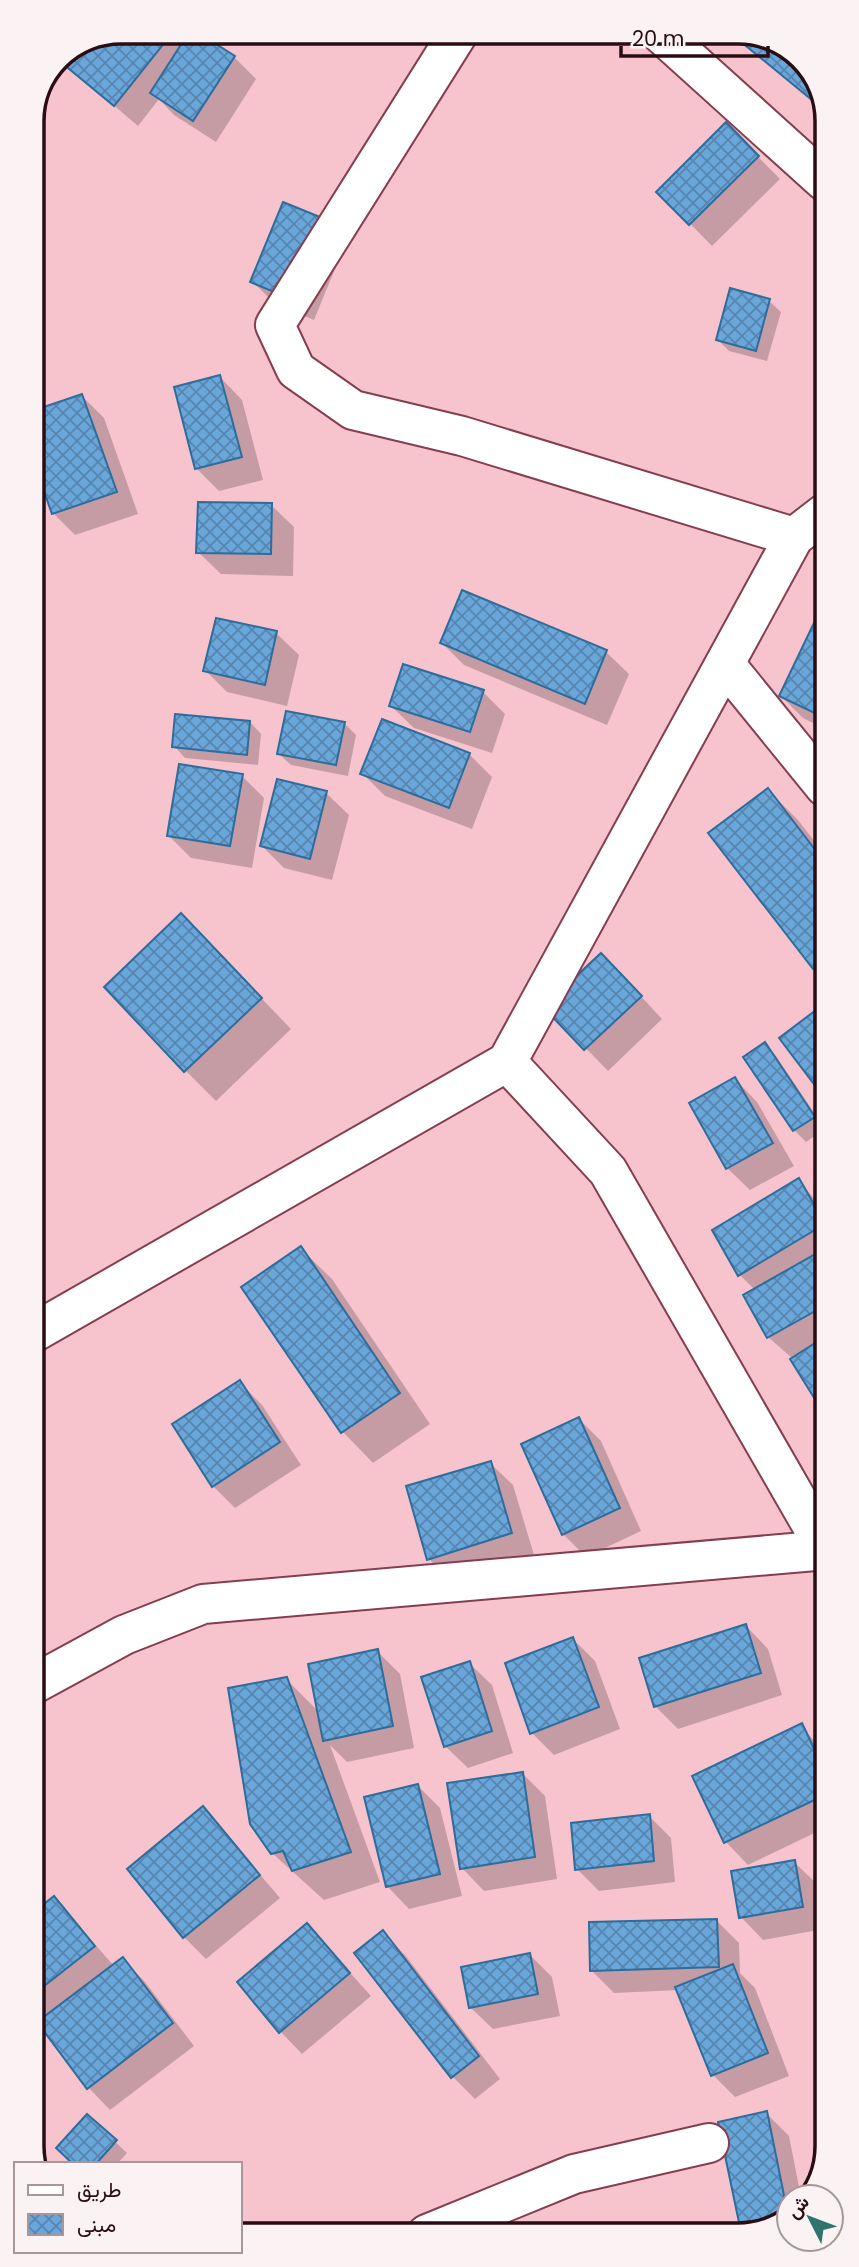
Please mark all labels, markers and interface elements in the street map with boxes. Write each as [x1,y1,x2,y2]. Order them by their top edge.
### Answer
scale bar [621,14,768,58]
text: 20 m [632,24,685,53]
legend [14,2162,242,2253]
text: طريق [77,2175,122,2204]
north arrow [775,2183,845,2253]
text: ش [780,2189,816,2224]
text: مبنى [77,2210,116,2239]

